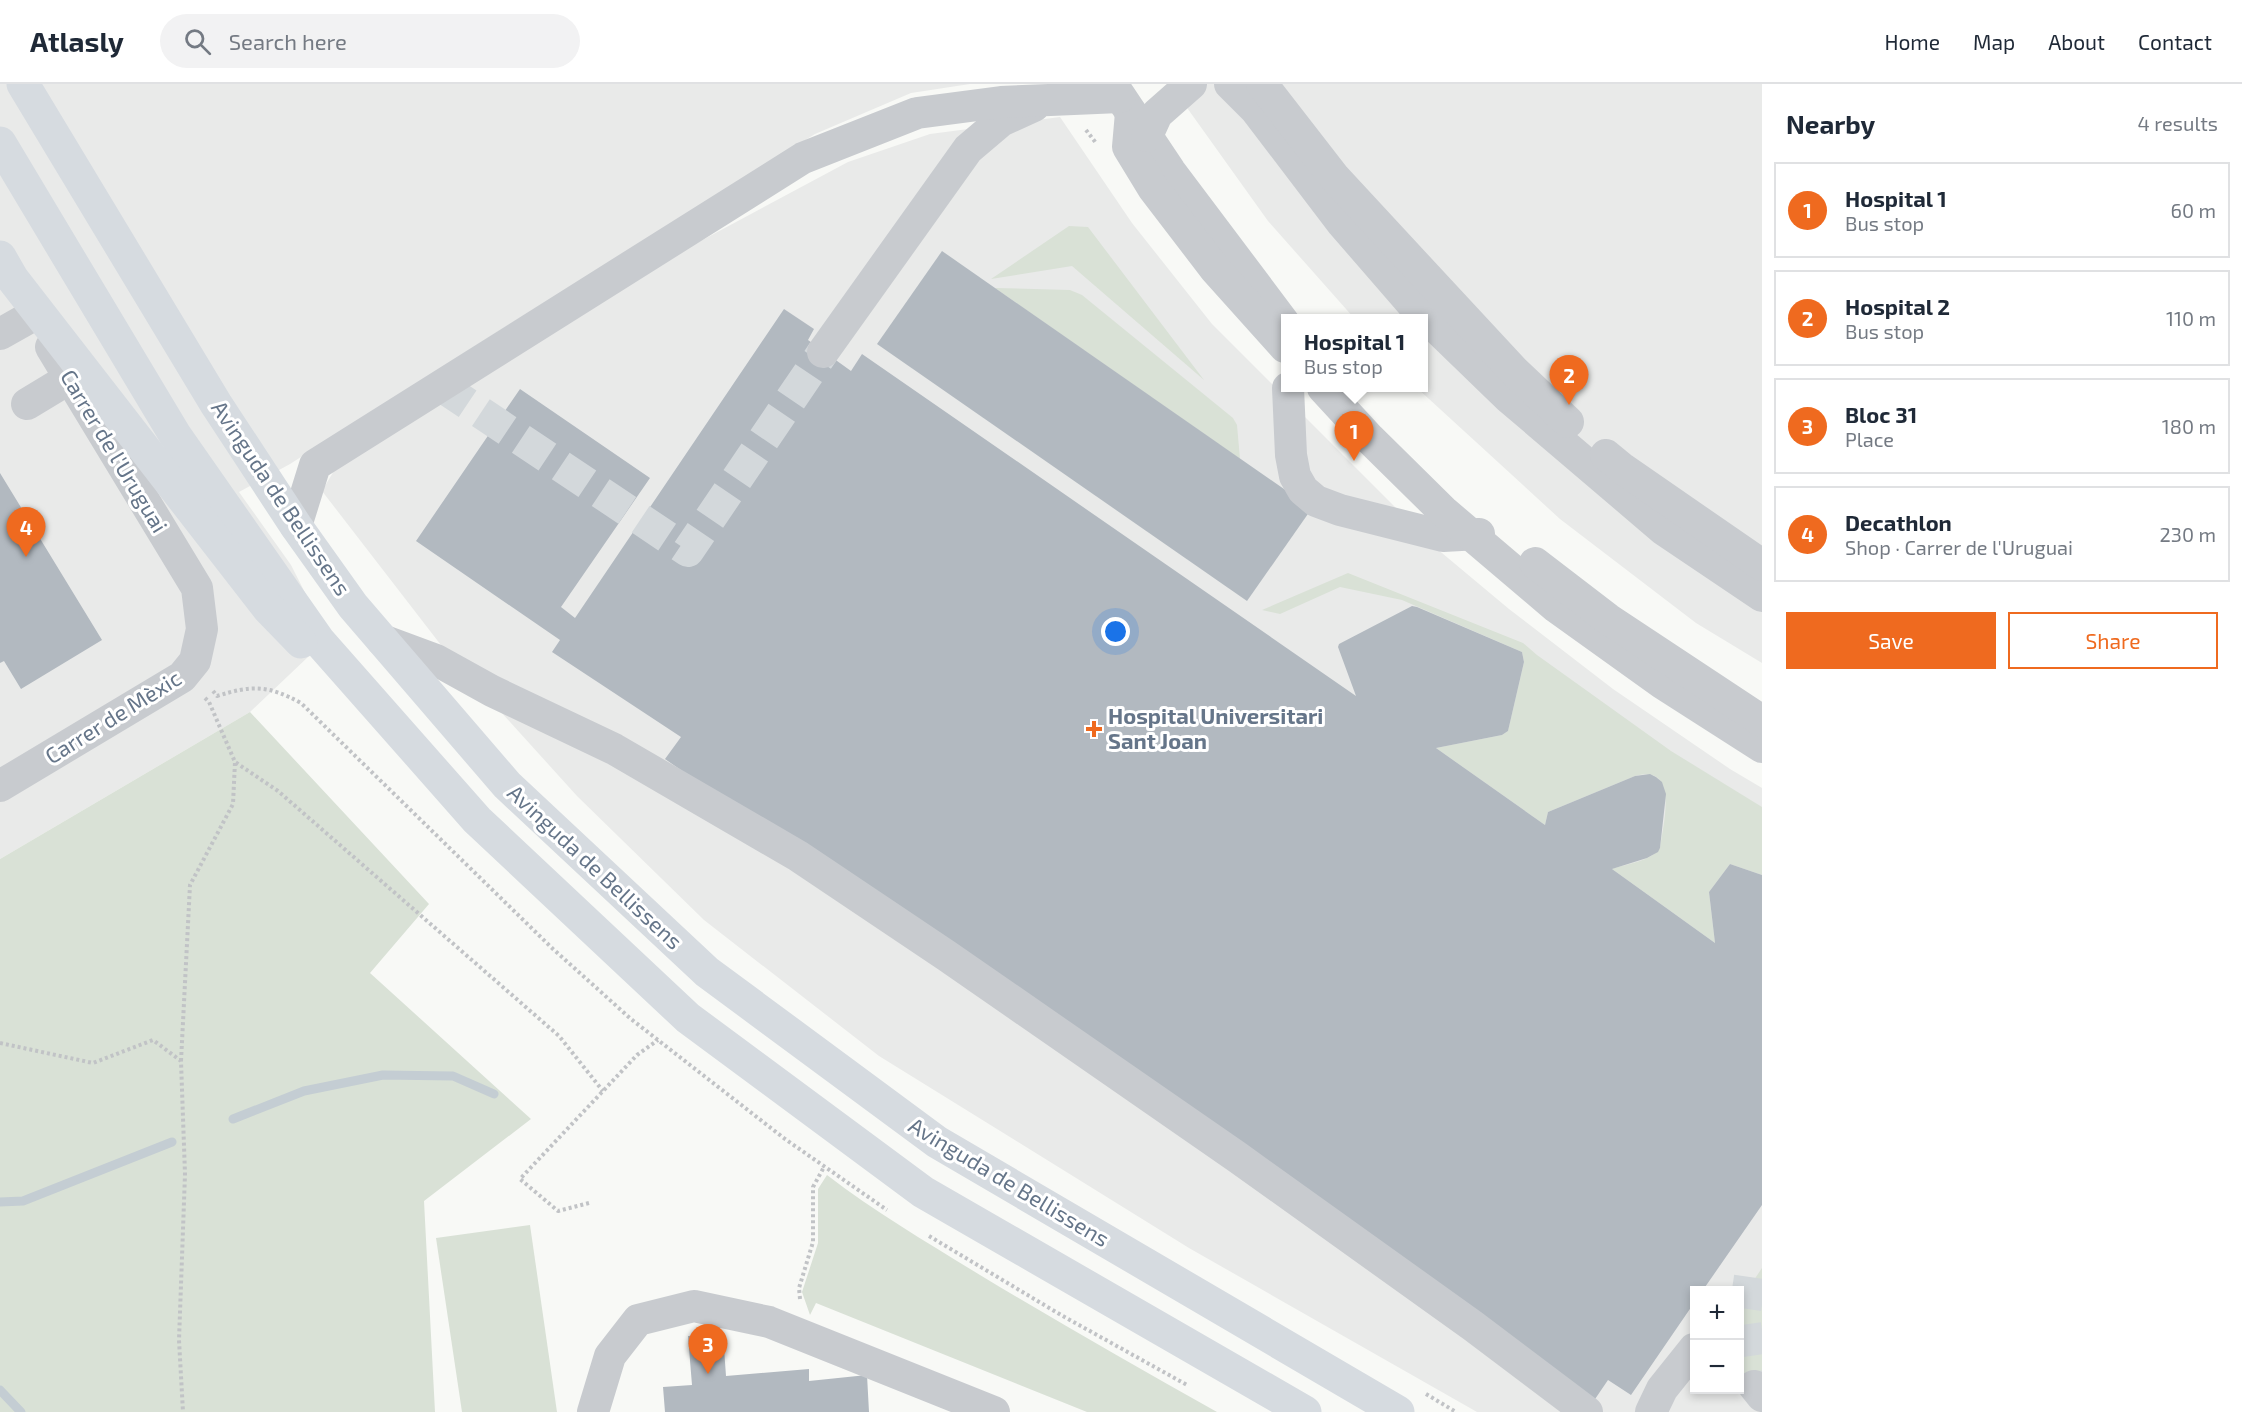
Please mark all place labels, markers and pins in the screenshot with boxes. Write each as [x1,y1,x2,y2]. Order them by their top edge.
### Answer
pin: 2 [1550,356,1588,405]
pin: 1 [1334,412,1374,461]
pin: 4 [6,508,46,557]
place label: Hospital Universitari Sant Joan [1108,702,1323,753]
marker: Hospital Universitari Sant Joan [1085,720,1103,738]
pin: 3 [688,1324,728,1374]

